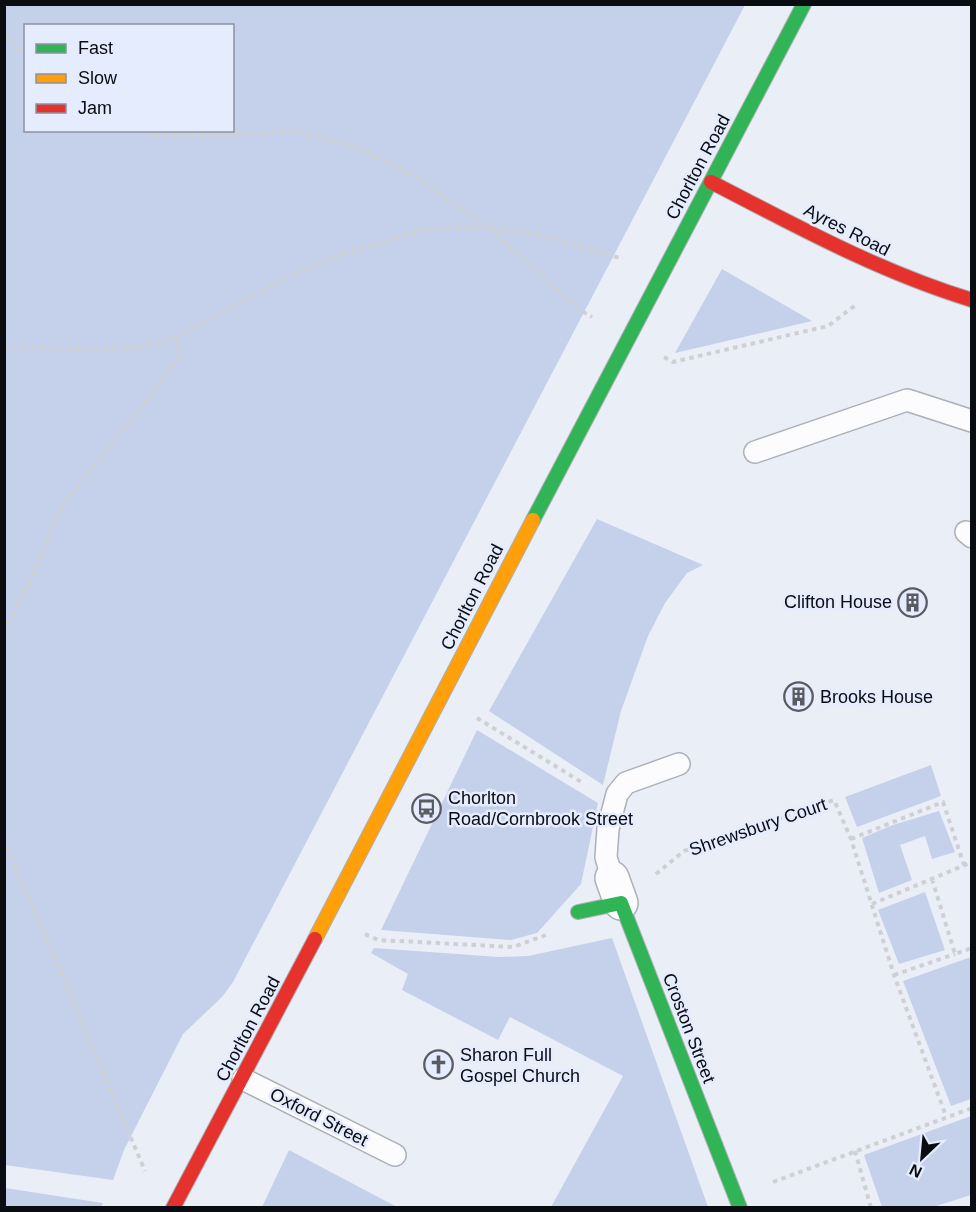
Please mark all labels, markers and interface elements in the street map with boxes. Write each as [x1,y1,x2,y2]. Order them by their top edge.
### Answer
legend [24,24,234,132]
text: Fast [78,38,113,58]
text: Slow [78,68,118,88]
text: Jam [78,98,112,118]
street label: Chorlton Road [662,111,734,223]
street label: Ayres Road [801,200,893,260]
street label: Chorlton Road [437,541,507,653]
building icon: Clifton House [897,586,929,618]
place label: Clifton House [784,592,892,612]
building icon: Brooks House [783,681,815,713]
place label: Brooks House [820,687,933,707]
place label: Chorlton Road/Cornbrook Street [448,788,633,829]
bus stop icon: Chorlton Road/Cornbrook Street [411,792,443,824]
street label: Shrewsbury Court [687,794,829,860]
street label: Croston Street [659,970,719,1086]
street label: Chorlton Road [212,973,284,1085]
place label: Sharon Full Gospel Church [460,1045,580,1086]
church icon: Sharon Full Gospel Church [423,1049,455,1081]
street label: Oxford Street [267,1084,371,1150]
north arrow [892,1128,952,1188]
text: N [907,1161,925,1181]

